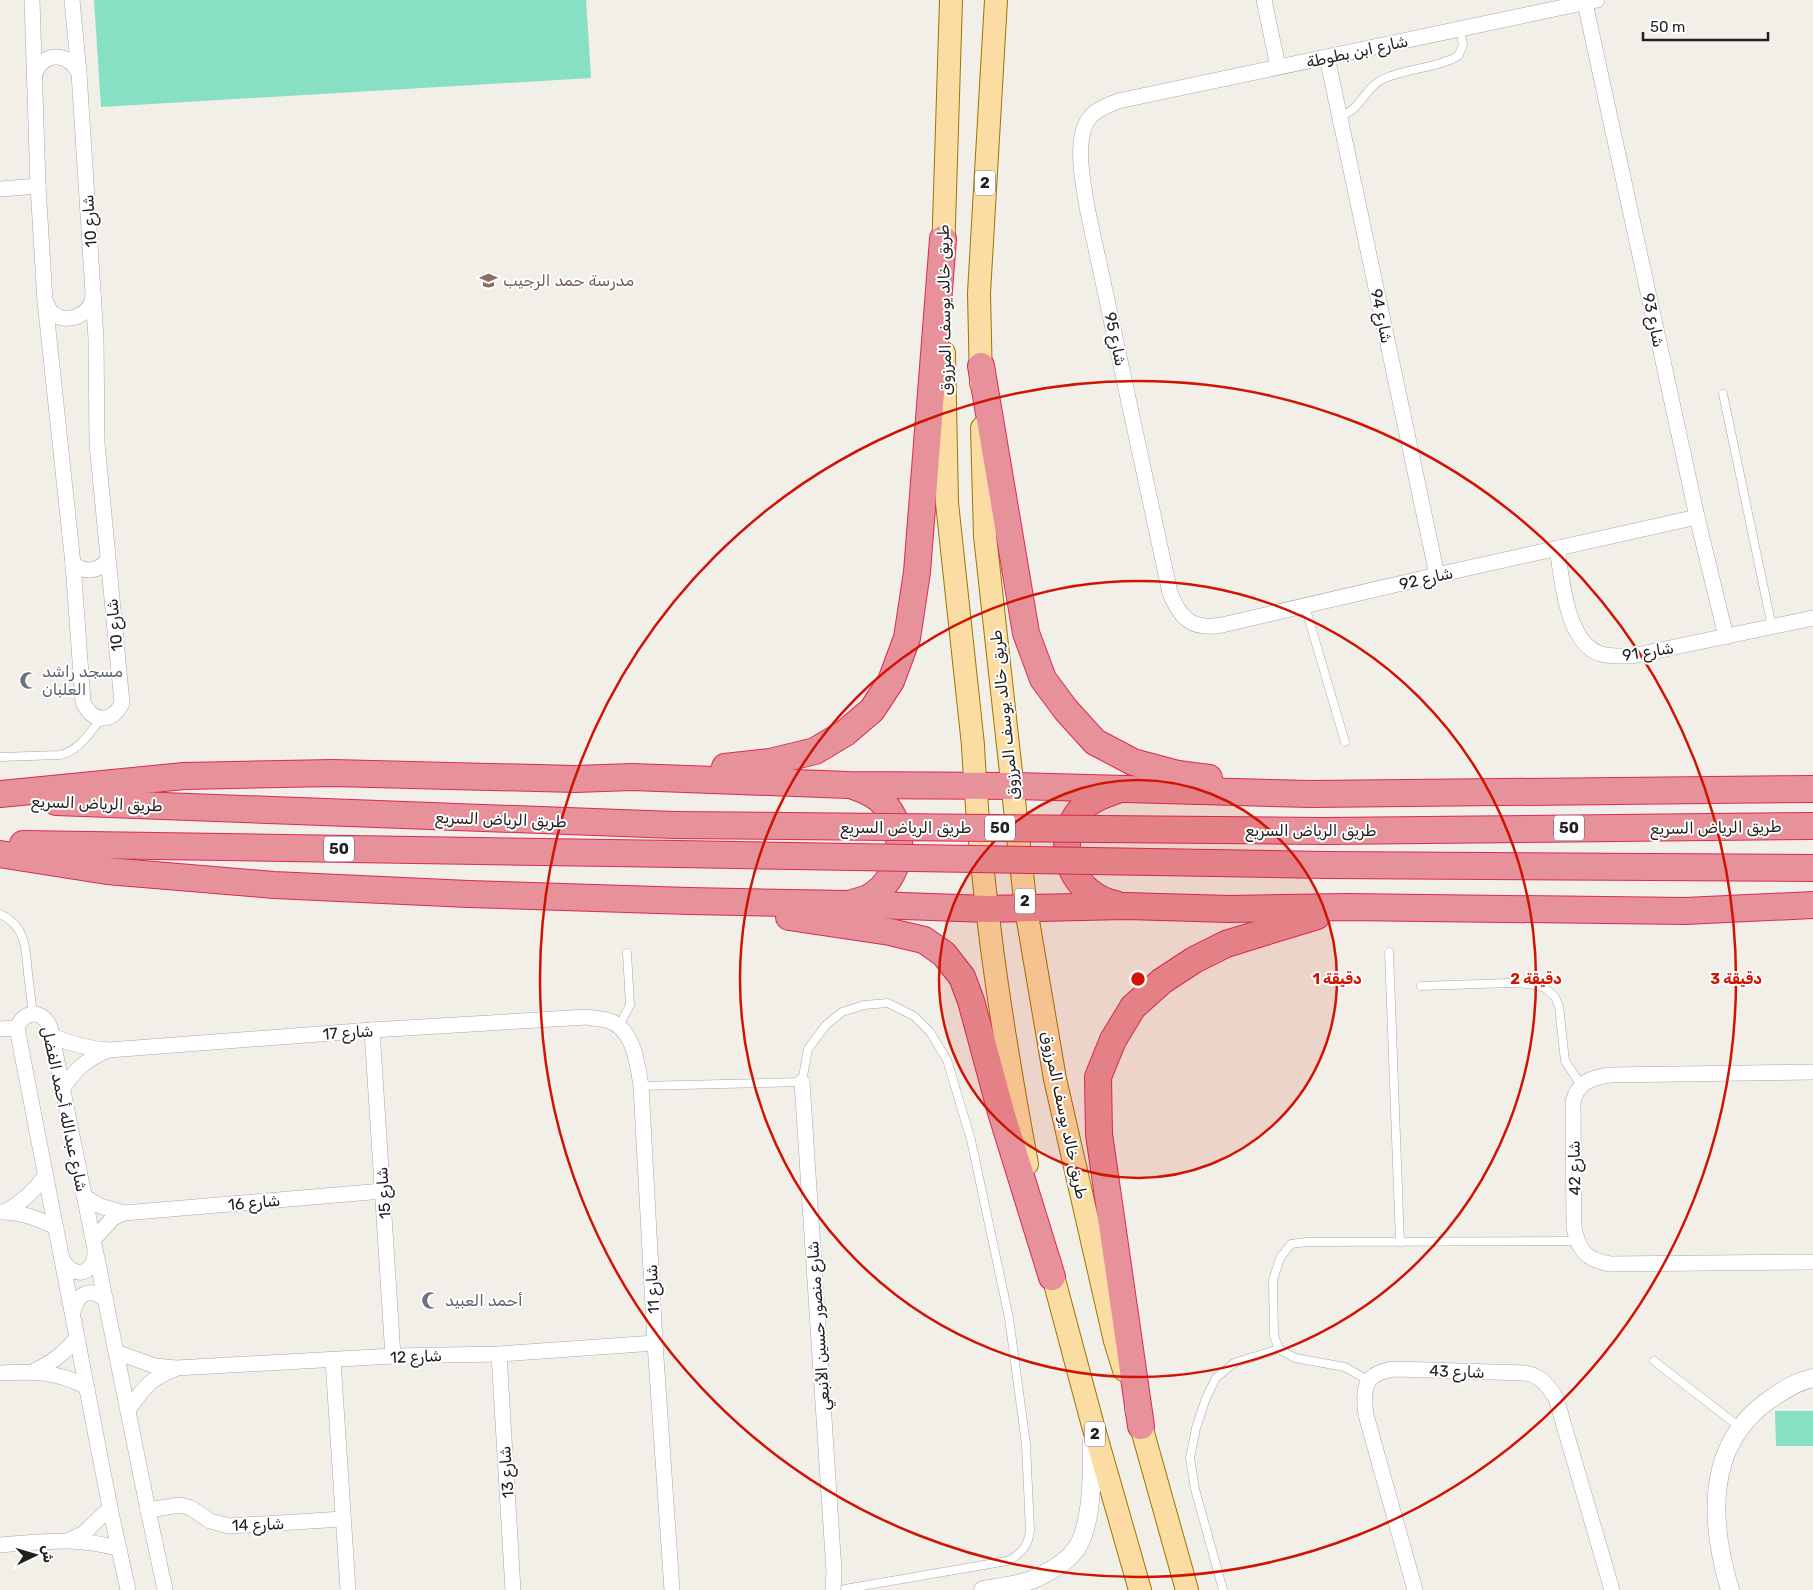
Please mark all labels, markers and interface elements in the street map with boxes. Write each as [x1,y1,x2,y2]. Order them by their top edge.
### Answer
scale bar [1643,10,1768,42]
text: 50 m [1650,18,1685,36]
street label: شارع ابن بطوطة [1304,31,1410,74]
road number: 2 [975,170,995,196]
street label: شارع 10 [78,194,103,248]
street label: طريق خالد يوسف المرزوق [934,224,956,396]
school or university icon: مدرسة حمد الرجيب [479,270,499,290]
place label: مدرسة حمد الرجيب [503,271,634,291]
street label: شارع 94 [1365,287,1397,346]
street label: شارع 93 [1637,291,1669,349]
street label: شارع 95 [1099,310,1131,368]
street label: شارع 92 [1397,563,1455,596]
street label: شارع 10 [102,597,129,652]
street label: طريق خالد يوسف المرزوق [986,629,1024,801]
street label: شارع 91 [1621,638,1676,667]
place label: مسجد راشد العلبان [42,662,123,699]
mosque icon: مسجد راشد العلبان [18,670,38,690]
street label: طريق الرياض السريع [31,792,163,817]
street label: طريق الرياض السريع [435,808,567,833]
road number: 50 [985,816,1015,840]
road number: 50 [1554,816,1584,840]
street label: طريق الرياض السريع [1650,817,1782,840]
street label: طريق الرياض السريع [840,818,972,839]
street label: طريق الرياض السريع [1245,821,1377,842]
road number: 50 [324,836,354,862]
road number: 2 [1015,888,1035,914]
centre of rings [1129,970,1147,988]
text: 1 دقيقة [1312,970,1362,988]
text: 2 دقيقة [1510,970,1562,988]
text: 3 دقيقة [1710,970,1762,988]
street label: شارع 17 [322,1021,374,1046]
street label: شارع عبدالله أحمد الفضل [36,1025,91,1194]
street label: طريق خالد يوسف المرزوق [1036,1029,1092,1201]
street label: شارع 42 [1565,1140,1586,1196]
street label: شارع 15 [372,1166,397,1220]
street label: شارع 16 [227,1191,281,1216]
street label: شارع منصور حسين الأنبعي [803,1240,837,1412]
street label: شارع 11 [642,1264,665,1314]
mosque icon: أحمد العبيد [421,1290,441,1310]
place label: أحمد العبيد [445,1291,523,1310]
street label: شارع 12 [390,1346,442,1369]
street label: شارع 43 [1429,1361,1485,1384]
road number: 2 [1085,1422,1105,1446]
street label: شارع 13 [495,1445,520,1499]
street label: شارع 14 [231,1514,285,1537]
north arrow [10,1530,60,1580]
text: ش [38,1544,57,1564]

